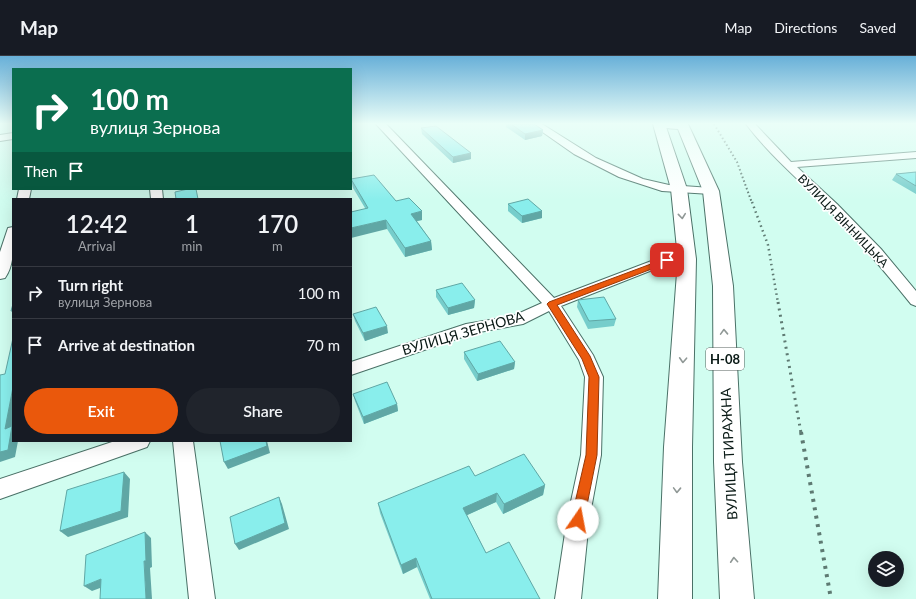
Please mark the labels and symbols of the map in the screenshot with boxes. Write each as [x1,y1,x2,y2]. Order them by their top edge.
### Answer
street label: ВУЛИЦЯ ВІННИЦЬКА [795,171,892,271]
one-way arrow [678,213,687,219]
pin [650,243,684,277]
street label: ВУЛИЦЯ ЗЕРНОВА [400,307,526,358]
one-way arrow [720,329,728,335]
road number: Н-08 [706,348,744,370]
one-way arrow [678,357,687,363]
street label: ВУЛИЦЯ ТИРАЖНА [717,387,740,521]
one-way arrow [673,487,681,493]
position arrow [557,499,599,541]
one-way arrow [730,557,739,563]

